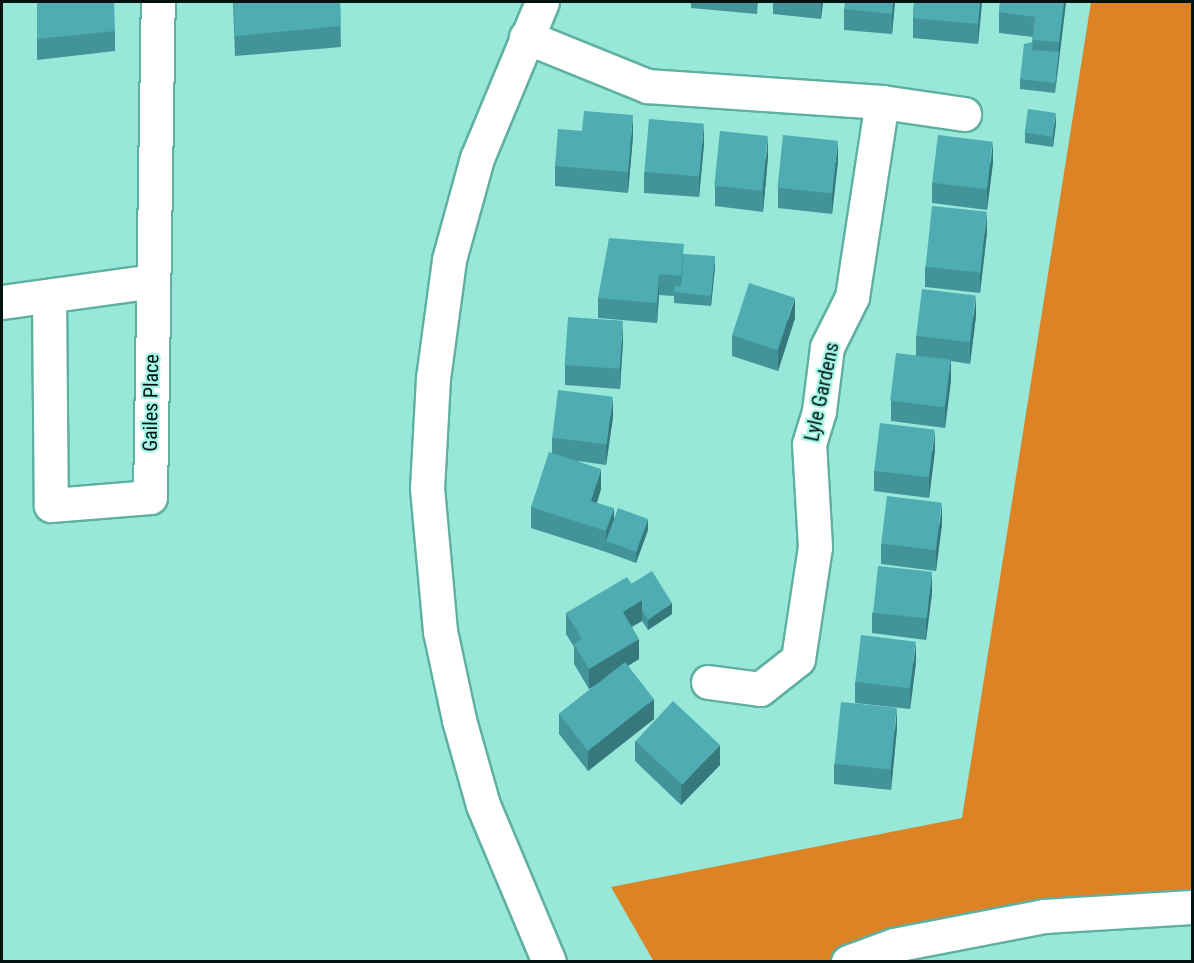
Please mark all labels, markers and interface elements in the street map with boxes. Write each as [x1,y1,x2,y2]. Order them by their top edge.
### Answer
street label: Lyle Gardens [800,340,844,444]
street label: Gailes Place [138,354,164,452]

